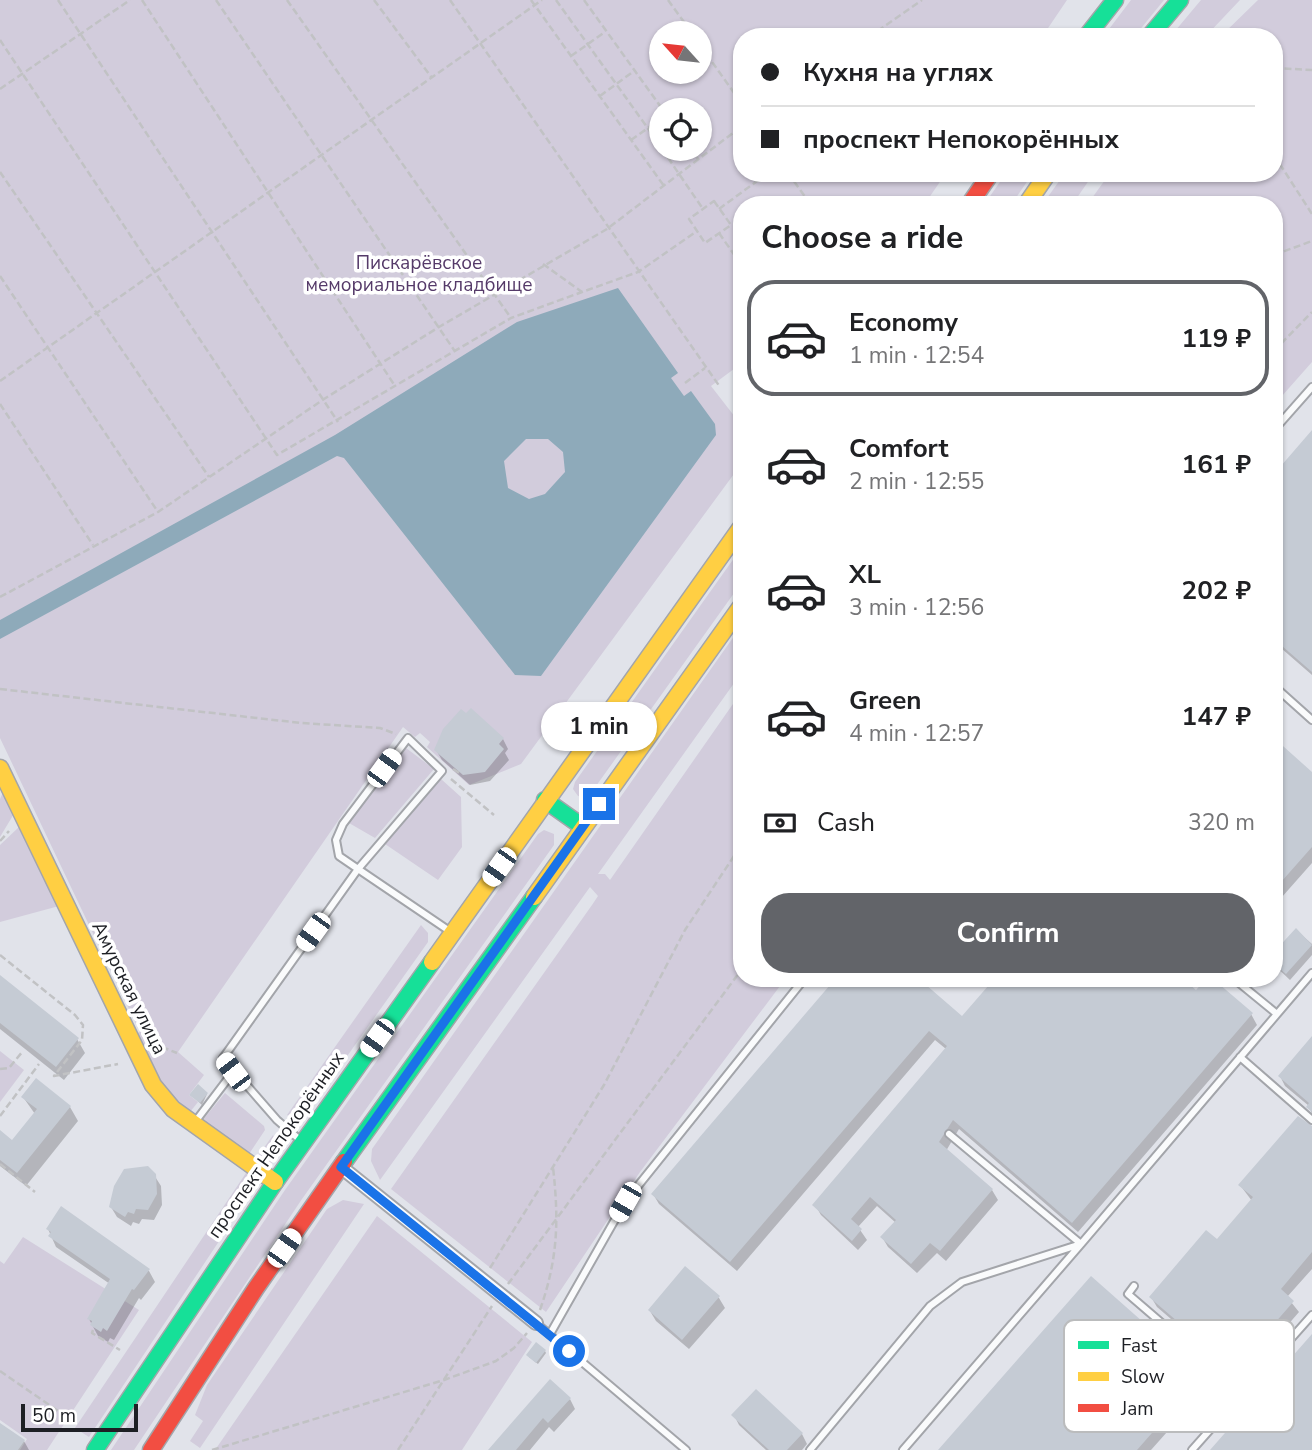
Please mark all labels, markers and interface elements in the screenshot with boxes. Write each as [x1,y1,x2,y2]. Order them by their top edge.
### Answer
north arrow [649,21,712,84]
map controls [649,21,712,161]
text: Кухня на углях [803,55,993,90]
button: locate [649,98,712,161]
text: проспект Непокорённых [803,122,1119,157]
text: Choose a ride [761,216,963,259]
park label: Пискарёвское мемориальное кладбище [305,250,533,298]
text: Economy [849,305,958,340]
icon: car [765,307,828,370]
text: 119 ₽ [1182,321,1251,356]
text: 1 min · 12:54 [849,340,984,371]
text: Comfort [849,431,949,466]
icon: car [765,433,828,496]
text: 161 ₽ [1182,447,1251,482]
text: 2 min · 12:55 [849,466,984,497]
text: XL [849,557,881,592]
icon: car [765,559,828,622]
text: 202 ₽ [1182,573,1251,608]
text: 3 min · 12:56 [849,592,984,623]
text: Green [849,683,922,718]
icon: car [765,685,828,748]
text: 147 ₽ [1182,699,1251,734]
callout: 1 min [541,702,657,752]
text: 1 min [569,711,629,742]
text: 4 min · 12:57 [849,718,984,749]
car [364,745,405,791]
route end [583,788,615,820]
icon: cash [761,804,799,842]
text: Cash [817,805,875,840]
text: 320 m [1188,807,1255,838]
car [479,844,520,890]
button: Confirm [761,893,1255,973]
car [293,909,334,955]
street label: Амурская улица [86,917,172,1059]
car [357,1015,398,1061]
street label: проспект Непокорённых [202,1047,350,1243]
car [212,1049,255,1095]
car [606,1179,645,1225]
car [264,1225,305,1271]
legend [1064,1320,1294,1432]
text: Fast [1121,1333,1157,1359]
route start [553,1335,585,1367]
text: Slow [1121,1364,1165,1390]
text: Jam [1120,1396,1154,1422]
scale bar [21,1401,138,1433]
text: 50 m [32,1403,76,1429]

